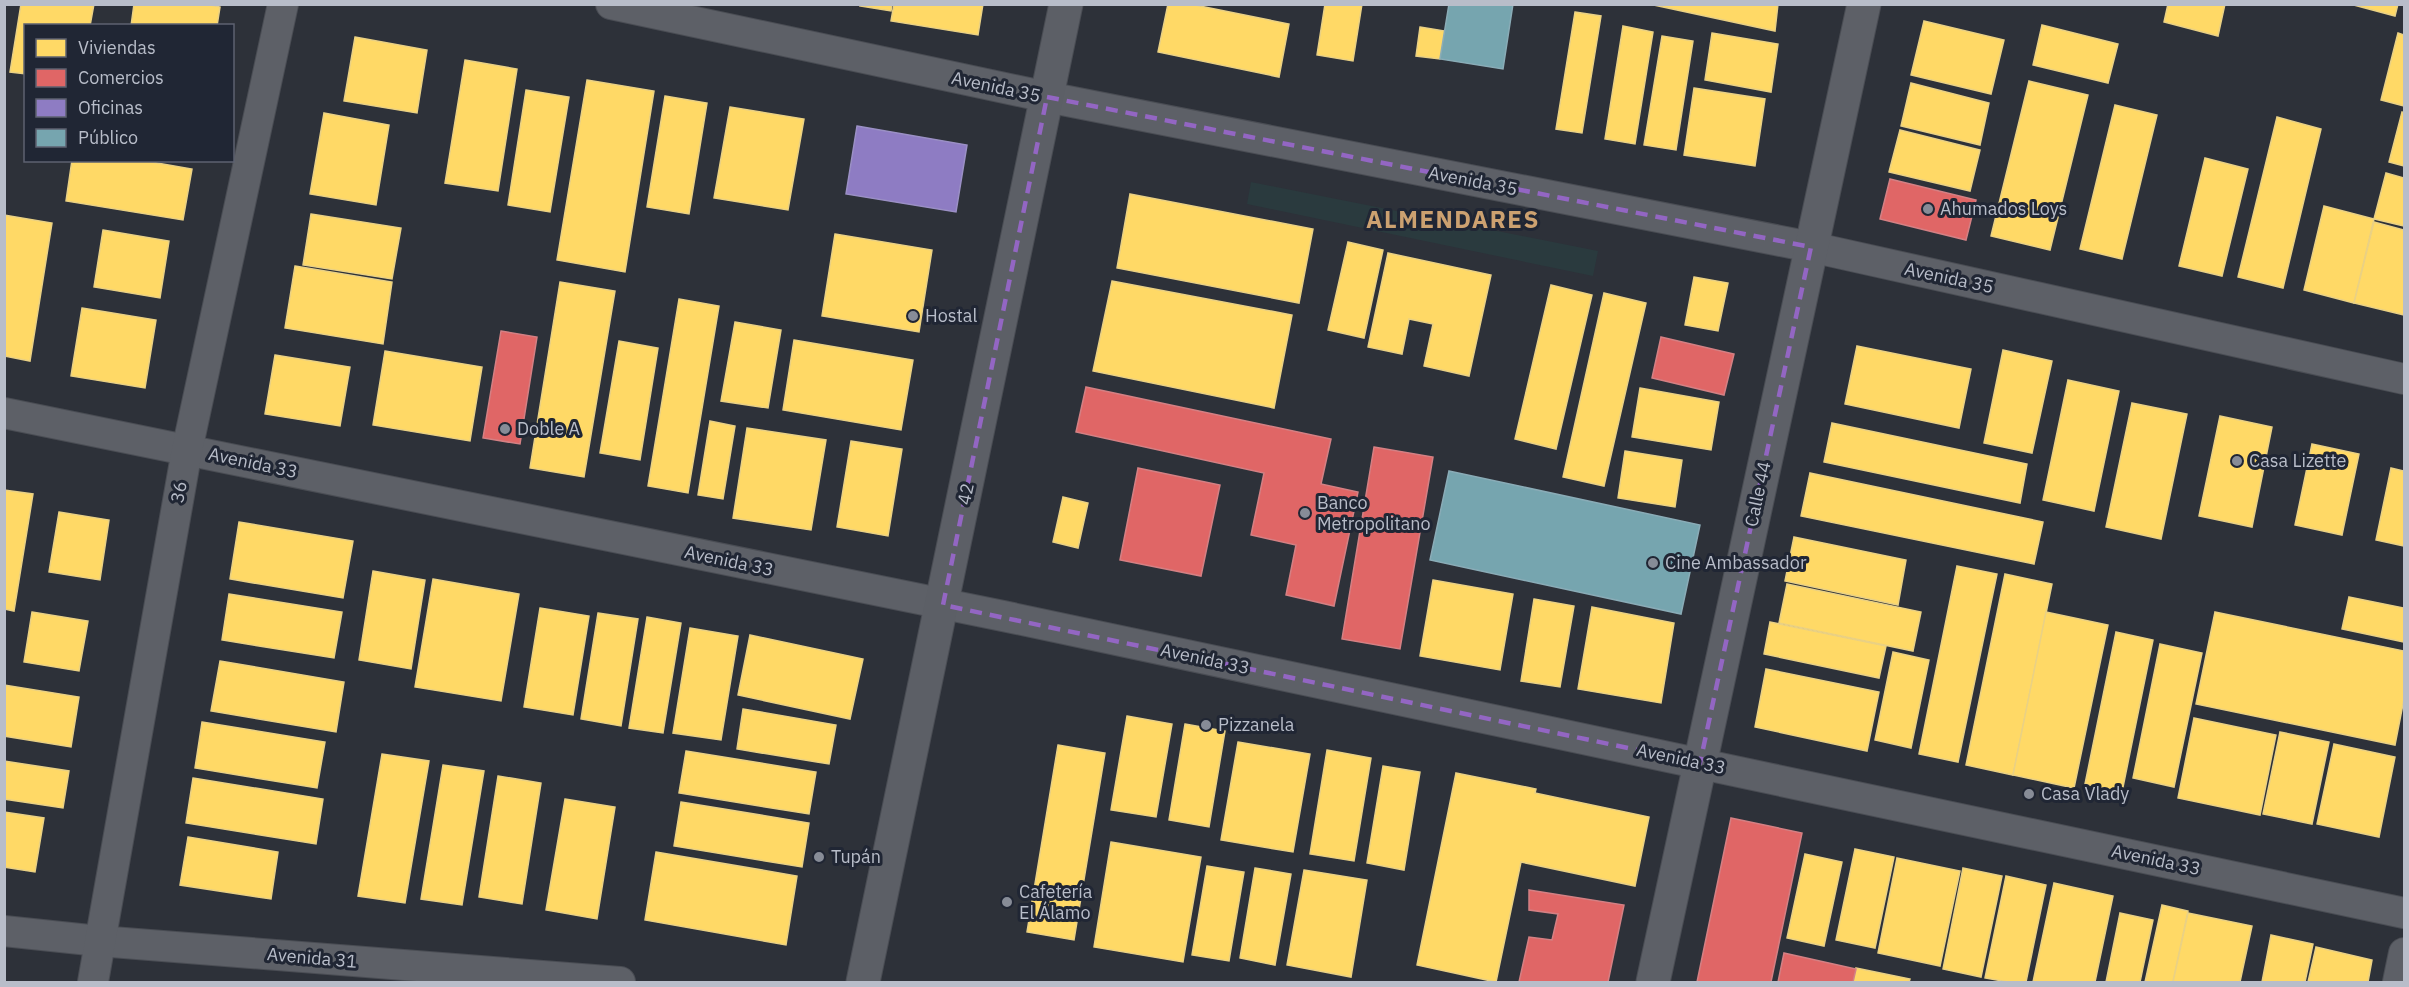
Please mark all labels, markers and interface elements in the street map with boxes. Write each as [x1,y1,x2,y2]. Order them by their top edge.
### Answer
legend [24,24,234,162]
text: Viviendas [78,36,156,59]
text: Comercios [78,66,164,89]
street label: Avenida 35 [949,66,1043,107]
text: Oficinas [78,96,143,119]
text: Público [78,126,138,149]
street label: Avenida 35 [1427,161,1520,200]
place label: Ahumados Loys [1940,197,2067,220]
marker: Ahumados Loys [1921,202,1935,216]
district label: ALMENDARES [1366,203,1540,235]
street label: Avenida 35 [1902,257,1996,298]
place label: Hostal [925,304,977,327]
marker: Hostal [906,309,920,323]
place label: Doble A [517,417,581,440]
marker: Doble A [498,422,512,436]
street label: Avenida 33 [206,442,300,483]
place label: Casa Lizette [2249,449,2346,472]
marker: Casa Lizette [2230,454,2244,468]
street label: Calle 44 [1739,459,1776,529]
street label: 36 [165,479,192,505]
street label: 42 [952,481,979,507]
place label: Banco Metropolitano [1317,491,1431,535]
marker: Banco Metropolitano [1298,506,1312,520]
street label: Avenida 33 [682,540,776,581]
place label: Cine Ambassador [1665,551,1807,574]
marker: Cine Ambassador [1646,556,1660,570]
street label: Avenida 33 [1158,638,1252,679]
place label: Pizzanela [1218,713,1295,736]
marker: Pizzanela [1199,718,1213,732]
street label: Avenida 33 [1634,738,1728,779]
place label: Casa Vlady [2041,782,2129,805]
marker: Casa Vlady [2022,787,2036,801]
street label: Avenida 33 [2109,839,2203,880]
place label: Tupán [831,845,881,868]
marker: Tupán [812,850,826,864]
place label: Cafetería El Álamo [1019,880,1093,924]
marker: Cafetería El Álamo [1000,895,1014,909]
street label: Avenida 31 [266,942,358,973]

